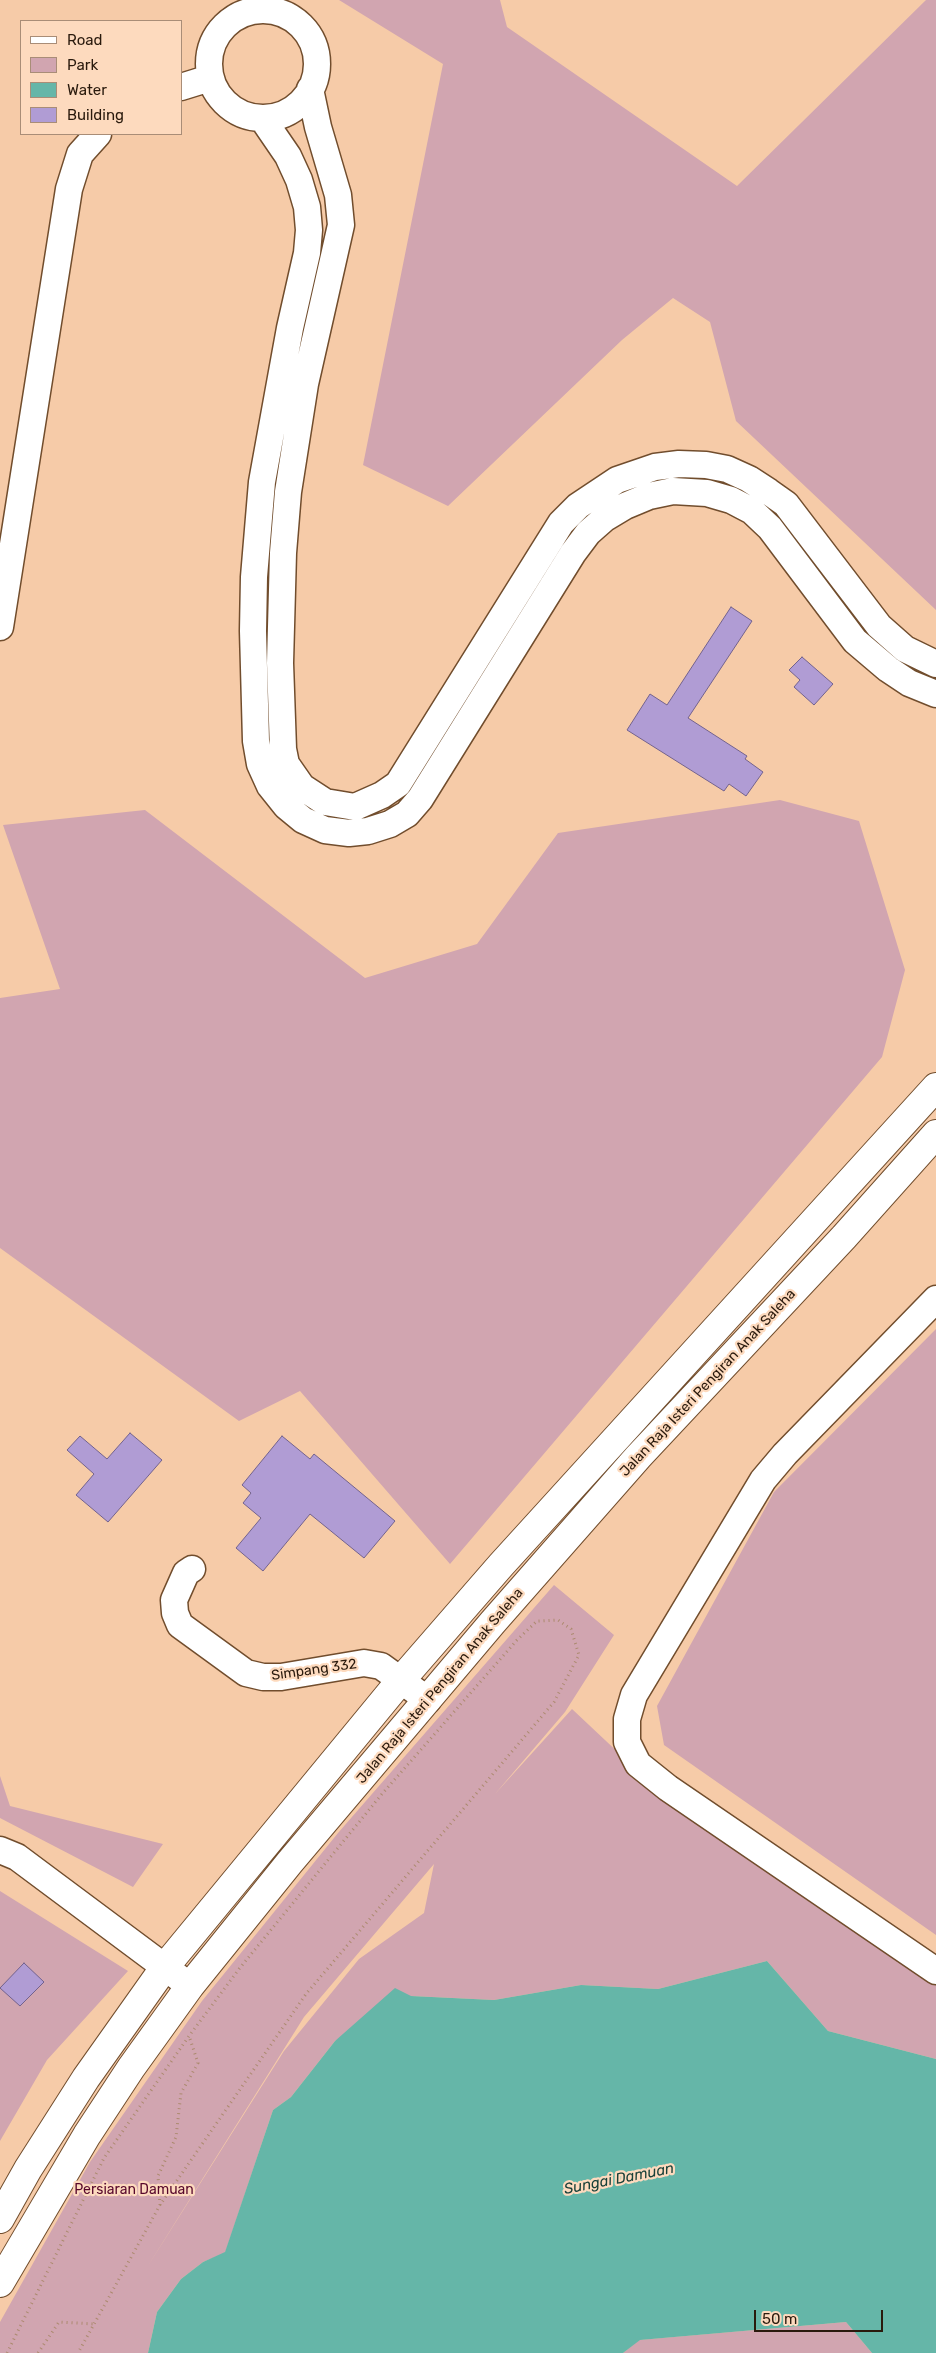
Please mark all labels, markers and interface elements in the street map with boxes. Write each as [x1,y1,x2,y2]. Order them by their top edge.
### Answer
legend [20,20,182,135]
text: Road [67,31,103,49]
text: Park [67,56,98,74]
text: Water [67,81,107,99]
text: Building [67,106,124,124]
street label: Jalan Raja Isteri Pengiran Anak Saleha [617,1286,799,1480]
street label: Jalan Raja Isteri Pengiran Anak Saleha [353,1585,527,1787]
street label: Simpang 332 [270,1656,358,1684]
water label: Sungai Damuan [562,2159,676,2199]
park label: Persiaran Damuan [74,2182,194,2198]
scale bar [756,2300,885,2332]
text: 50 m [762,2310,797,2328]

